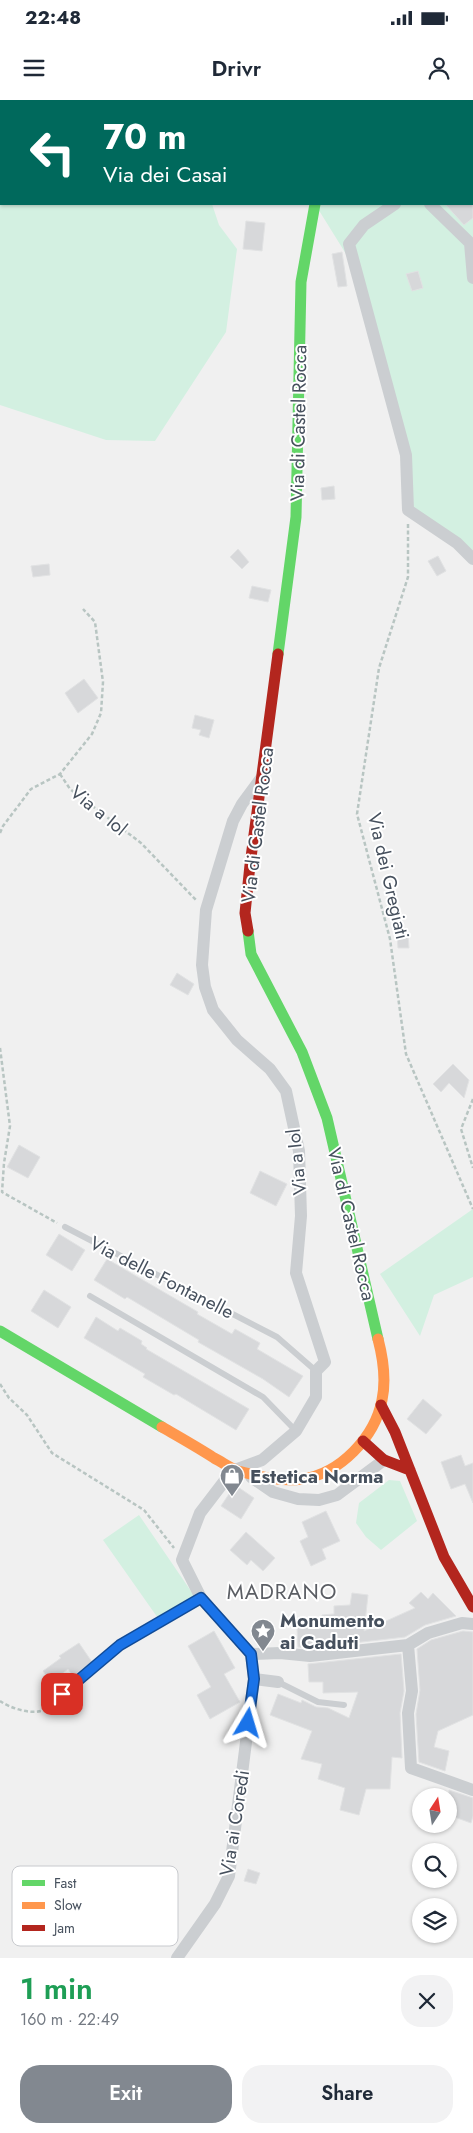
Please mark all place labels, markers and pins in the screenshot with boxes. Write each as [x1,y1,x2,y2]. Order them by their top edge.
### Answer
shop icon: Estetica Norma [219,1463,245,1497]
place label: Estetica Norma [250,1463,384,1490]
place label: Monumento ai Caduti [280,1607,385,1656]
place icon: Monumento ai Caduti [250,1618,276,1652]
pin [41,1673,83,1715]

